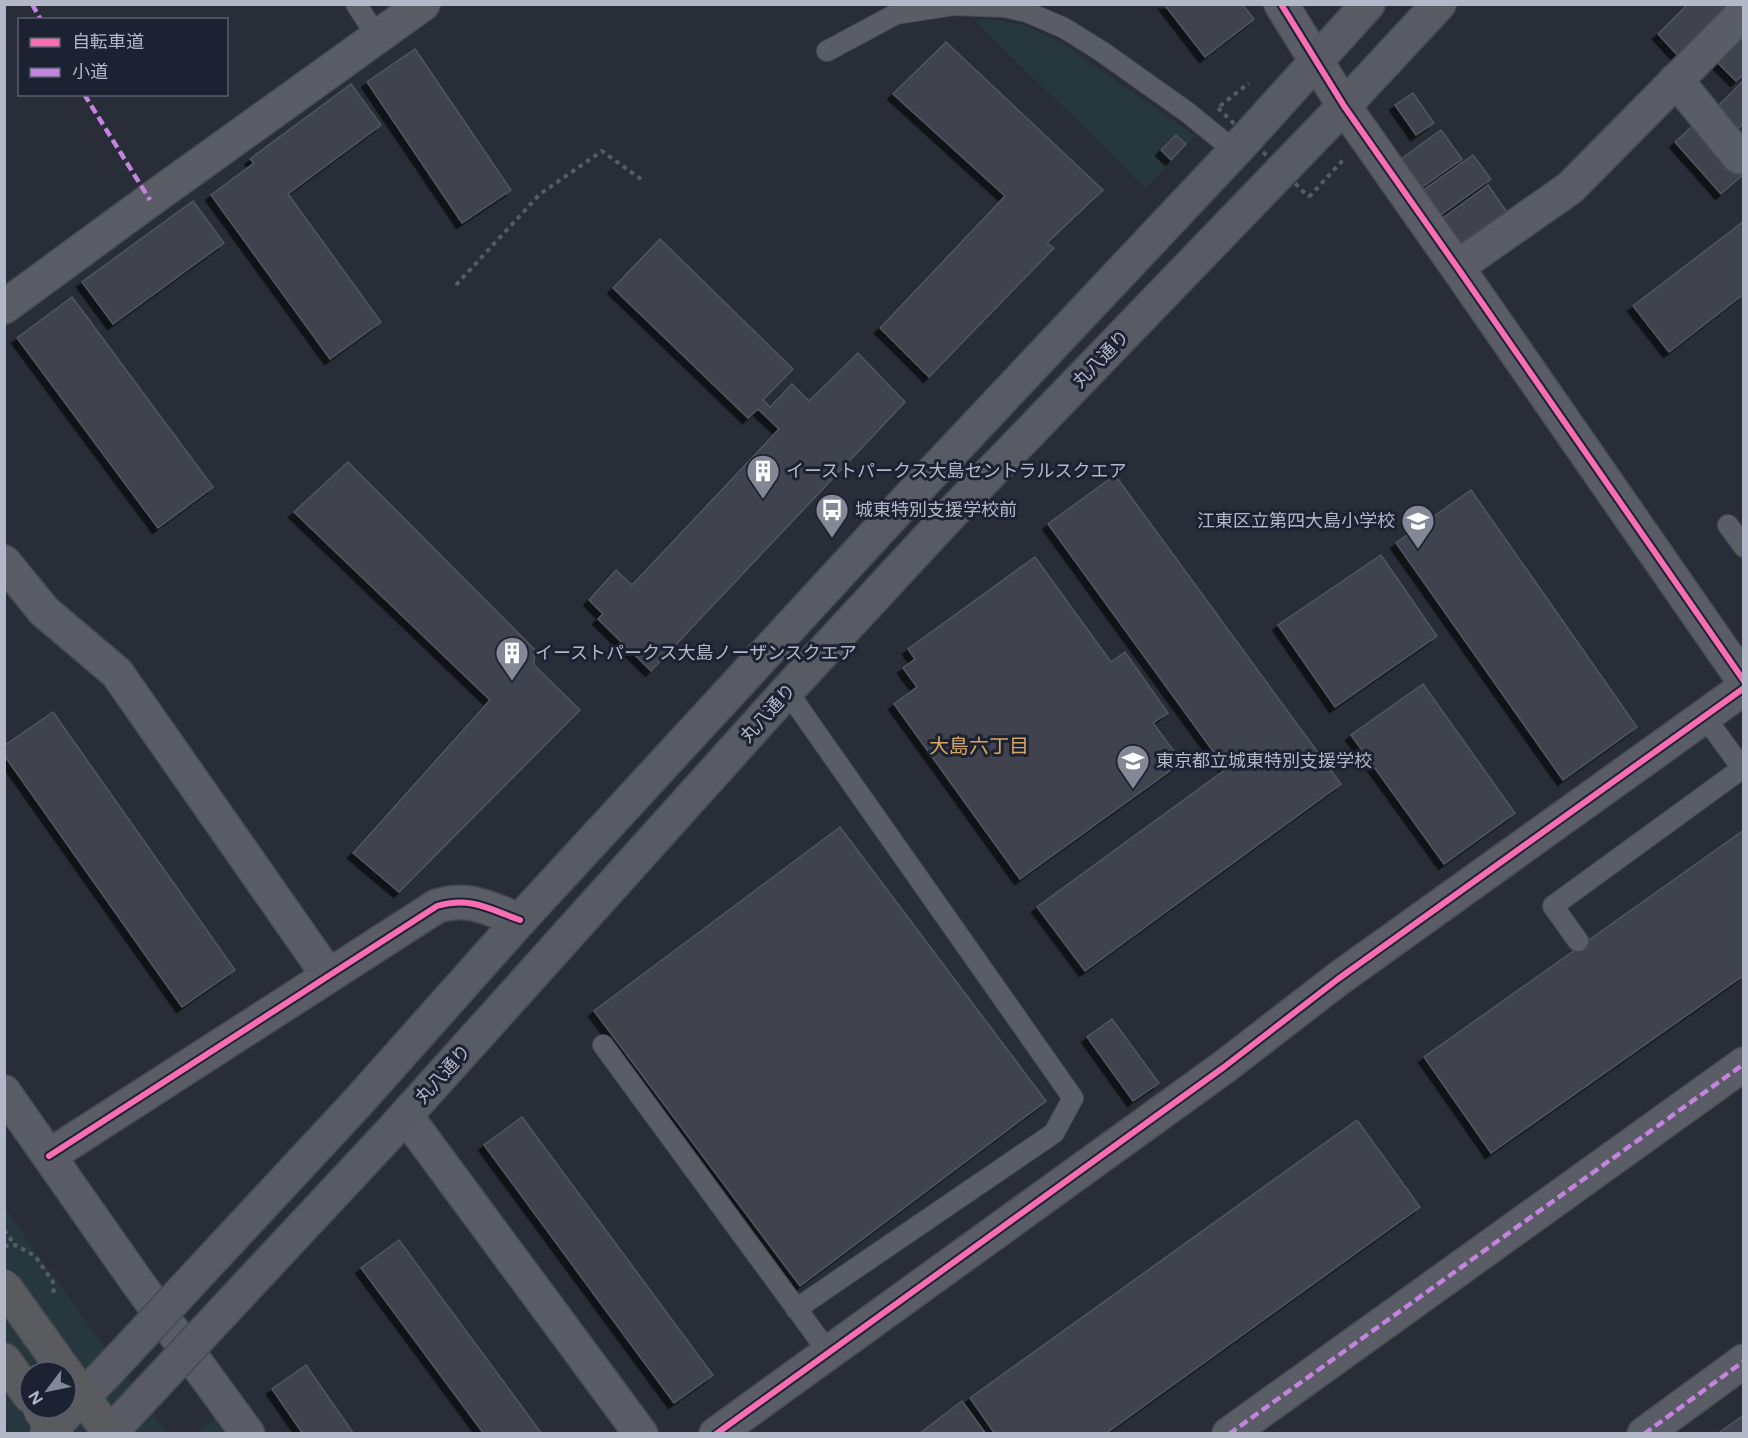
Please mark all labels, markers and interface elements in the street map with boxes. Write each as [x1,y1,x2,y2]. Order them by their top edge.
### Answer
legend [18,18,228,96]
text: 自転車道 [72,31,144,53]
text: 小道 [72,61,108,83]
street label: 丸八通り [1068,325,1134,393]
building icon: イーストパークス大島セントラルスクエア [745,453,781,500]
place label: イーストパークス大島セントラルスクエア [786,460,1127,482]
bus stop icon: 城東特別支援学校前 [814,492,850,539]
place label: 城東特別支援学校前 [855,499,1017,521]
school or university icon: 江東区立第四大島小学校 [1400,503,1436,550]
place label: 江東区立第四大島小学校 [1197,510,1395,532]
building icon: イーストパークス大島ノーザンスクエア [494,635,530,682]
place label: イーストパークス大島ノーザンスクエア [535,642,857,664]
street label: 丸八通り [736,679,800,747]
district label: 大島六丁目 [929,734,1029,758]
school or university icon: 東京都立城東特別支援学校 [1115,743,1151,790]
place label: 東京都立城東特別支援学校 [1156,750,1372,772]
street label: 丸八通り [411,1040,475,1108]
north arrow [18,1360,78,1420]
text: N [24,1387,47,1408]

